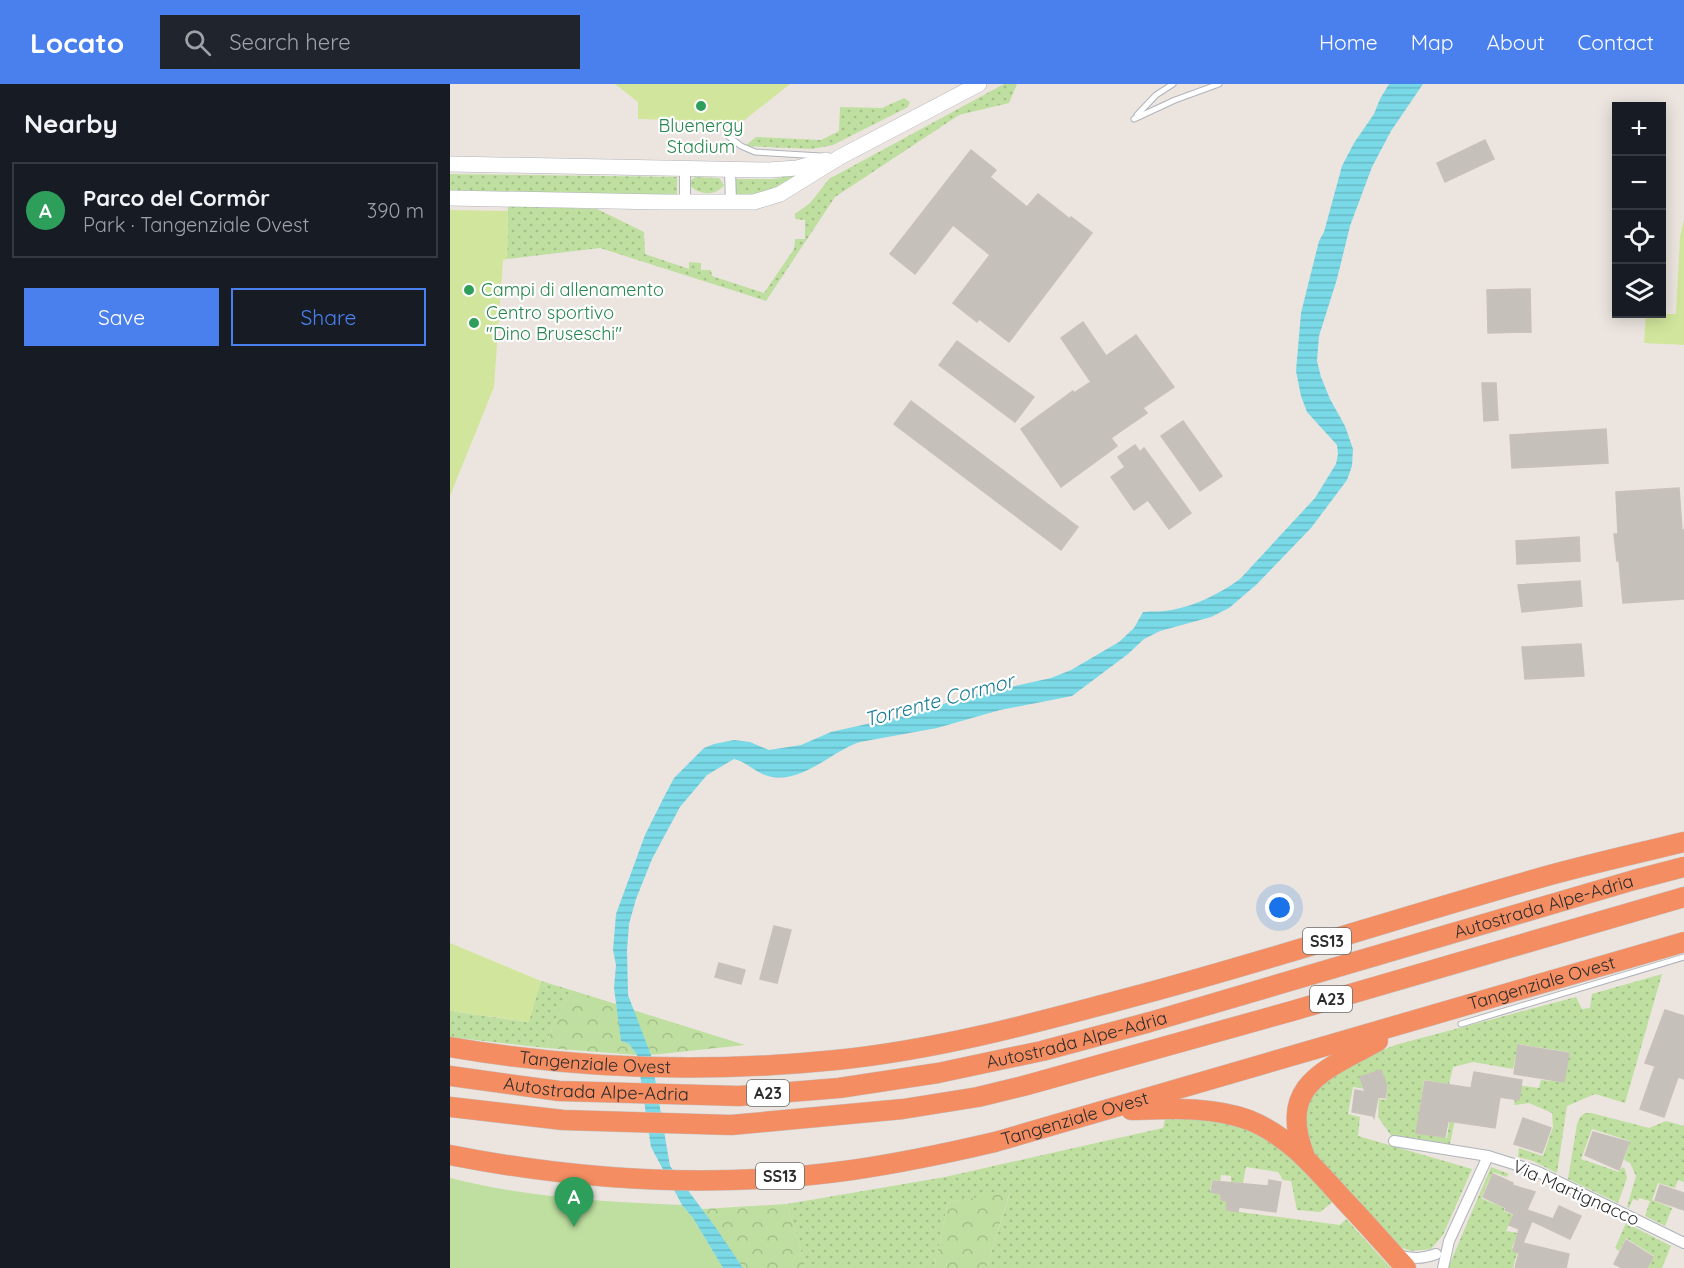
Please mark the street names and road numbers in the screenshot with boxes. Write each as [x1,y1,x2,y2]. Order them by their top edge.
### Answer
street label: Autostrada Alpe-Adria [1451,869,1636,943]
road number: SS13 [1303,928,1351,954]
street label: Tangenziale Ovest [1465,951,1618,1015]
road number: A23 [1310,986,1352,1012]
street label: Autostrada Alpe-Adria [984,1006,1170,1074]
street label: Tangenziale Ovest [518,1045,671,1078]
street label: Autostrada Alpe-Adria [502,1071,689,1106]
road number: A23 [747,1080,789,1106]
street label: Tangenziale Ovest [998,1086,1151,1151]
street label: Via Martignacco [1509,1154,1643,1231]
road number: SS13 [756,1163,804,1189]

